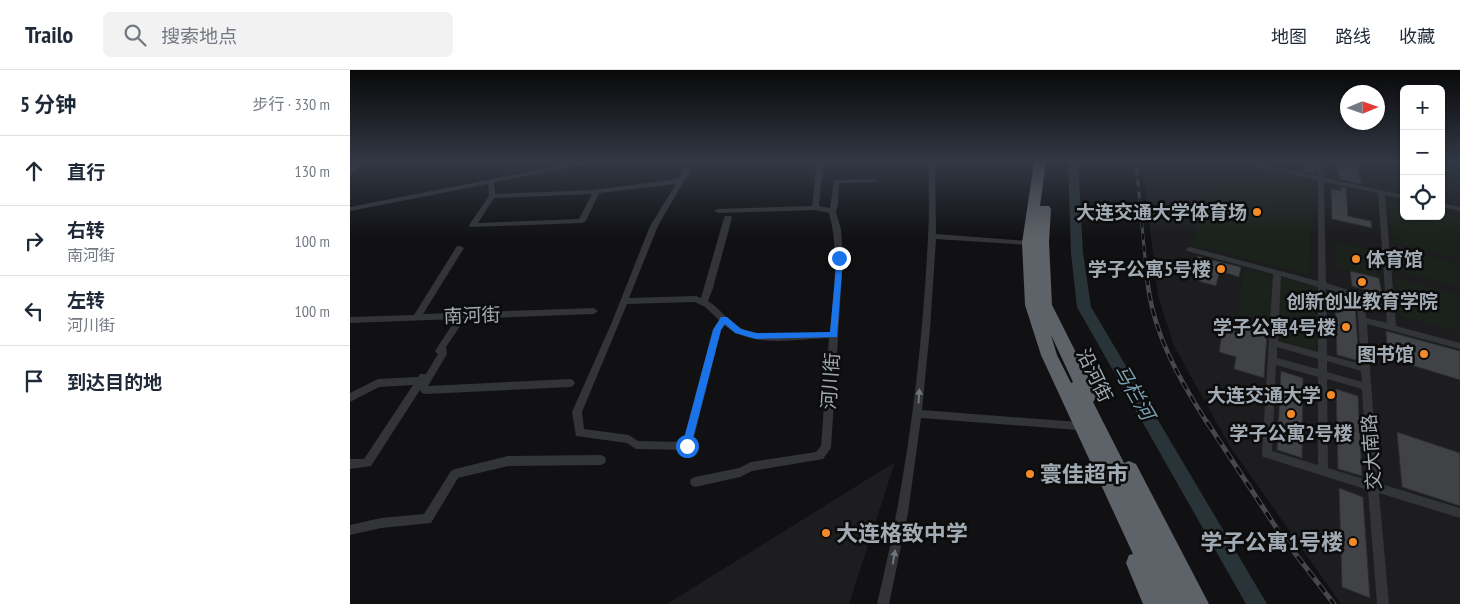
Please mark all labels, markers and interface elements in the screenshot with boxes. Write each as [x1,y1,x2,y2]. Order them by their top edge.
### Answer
search box [103,12,453,57]
text: Trailo [25,19,73,50]
icon: search [121,21,149,49]
text: 搜索地点 [161,24,237,48]
text: 地图 [1271,25,1307,48]
text: 路线 [1335,25,1371,48]
text: 收藏 [1399,25,1435,48]
north arrow [1340,85,1385,130]
map controls [1400,85,1445,220]
button: + [1400,85,1445,130]
text: 5 分钟 [20,91,76,118]
text: 步行 · 330 m [252,94,330,114]
button: − [1400,130,1445,175]
icon: ahead [20,157,48,185]
text: 直行 [67,160,105,184]
text: 130 m [295,161,330,181]
button: locate [1400,175,1445,220]
place label: 大连交通大学体育场 [1076,200,1247,224]
marker: 大连交通大学体育场 [1251,206,1263,218]
text: 右转 [67,218,105,242]
icon: right [20,227,48,255]
text: 100 m [295,231,330,251]
text: 南河街 [67,245,115,265]
route end [828,247,851,270]
place label: 体育馆 [1366,247,1423,271]
marker: 体育馆 [1350,253,1362,265]
place label: 学子公寓5号楼 [1088,257,1211,281]
marker: 学子公寓5号楼 [1215,263,1227,275]
marker: 创新创业教育学院 [1356,276,1368,288]
text: 左转 [67,288,105,312]
place label: 创新创业教育学院 [1286,289,1438,313]
icon: left [20,297,48,325]
text: 100 m [295,301,330,321]
street label: 南河街 [443,302,501,328]
text: 河川街 [67,315,115,335]
place label: 学子公寓4号楼 [1213,315,1336,339]
marker: 学子公寓4号楼 [1340,321,1352,333]
place label: 图书馆 [1357,342,1414,366]
street label: 沿河街 [1072,344,1118,406]
marker: 图书馆 [1418,348,1430,360]
street label: 河川街 [816,352,844,410]
water label: 马栏河 [1108,360,1162,428]
icon: arrive [20,367,48,395]
text: 到达目的地 [67,370,162,394]
place label: 大连交通大学 [1207,383,1321,407]
one-way arrow [915,388,923,404]
marker: 大连交通大学 [1325,389,1337,401]
marker: 学子公寓2号楼 [1285,408,1297,420]
street label: 交大南路 [1356,413,1386,491]
place label: 学子公寓2号楼 [1229,421,1353,445]
route start [676,435,699,458]
place label: 寰佳超市 [1040,460,1128,488]
marker: 寰佳超市 [1024,468,1036,480]
place label: 大连格致中学 [836,519,968,547]
marker: 大连格致中学 [820,527,832,539]
place label: 学子公寓1号楼 [1200,528,1343,556]
marker: 学子公寓1号楼 [1347,536,1359,548]
one-way arrow [891,548,899,564]

